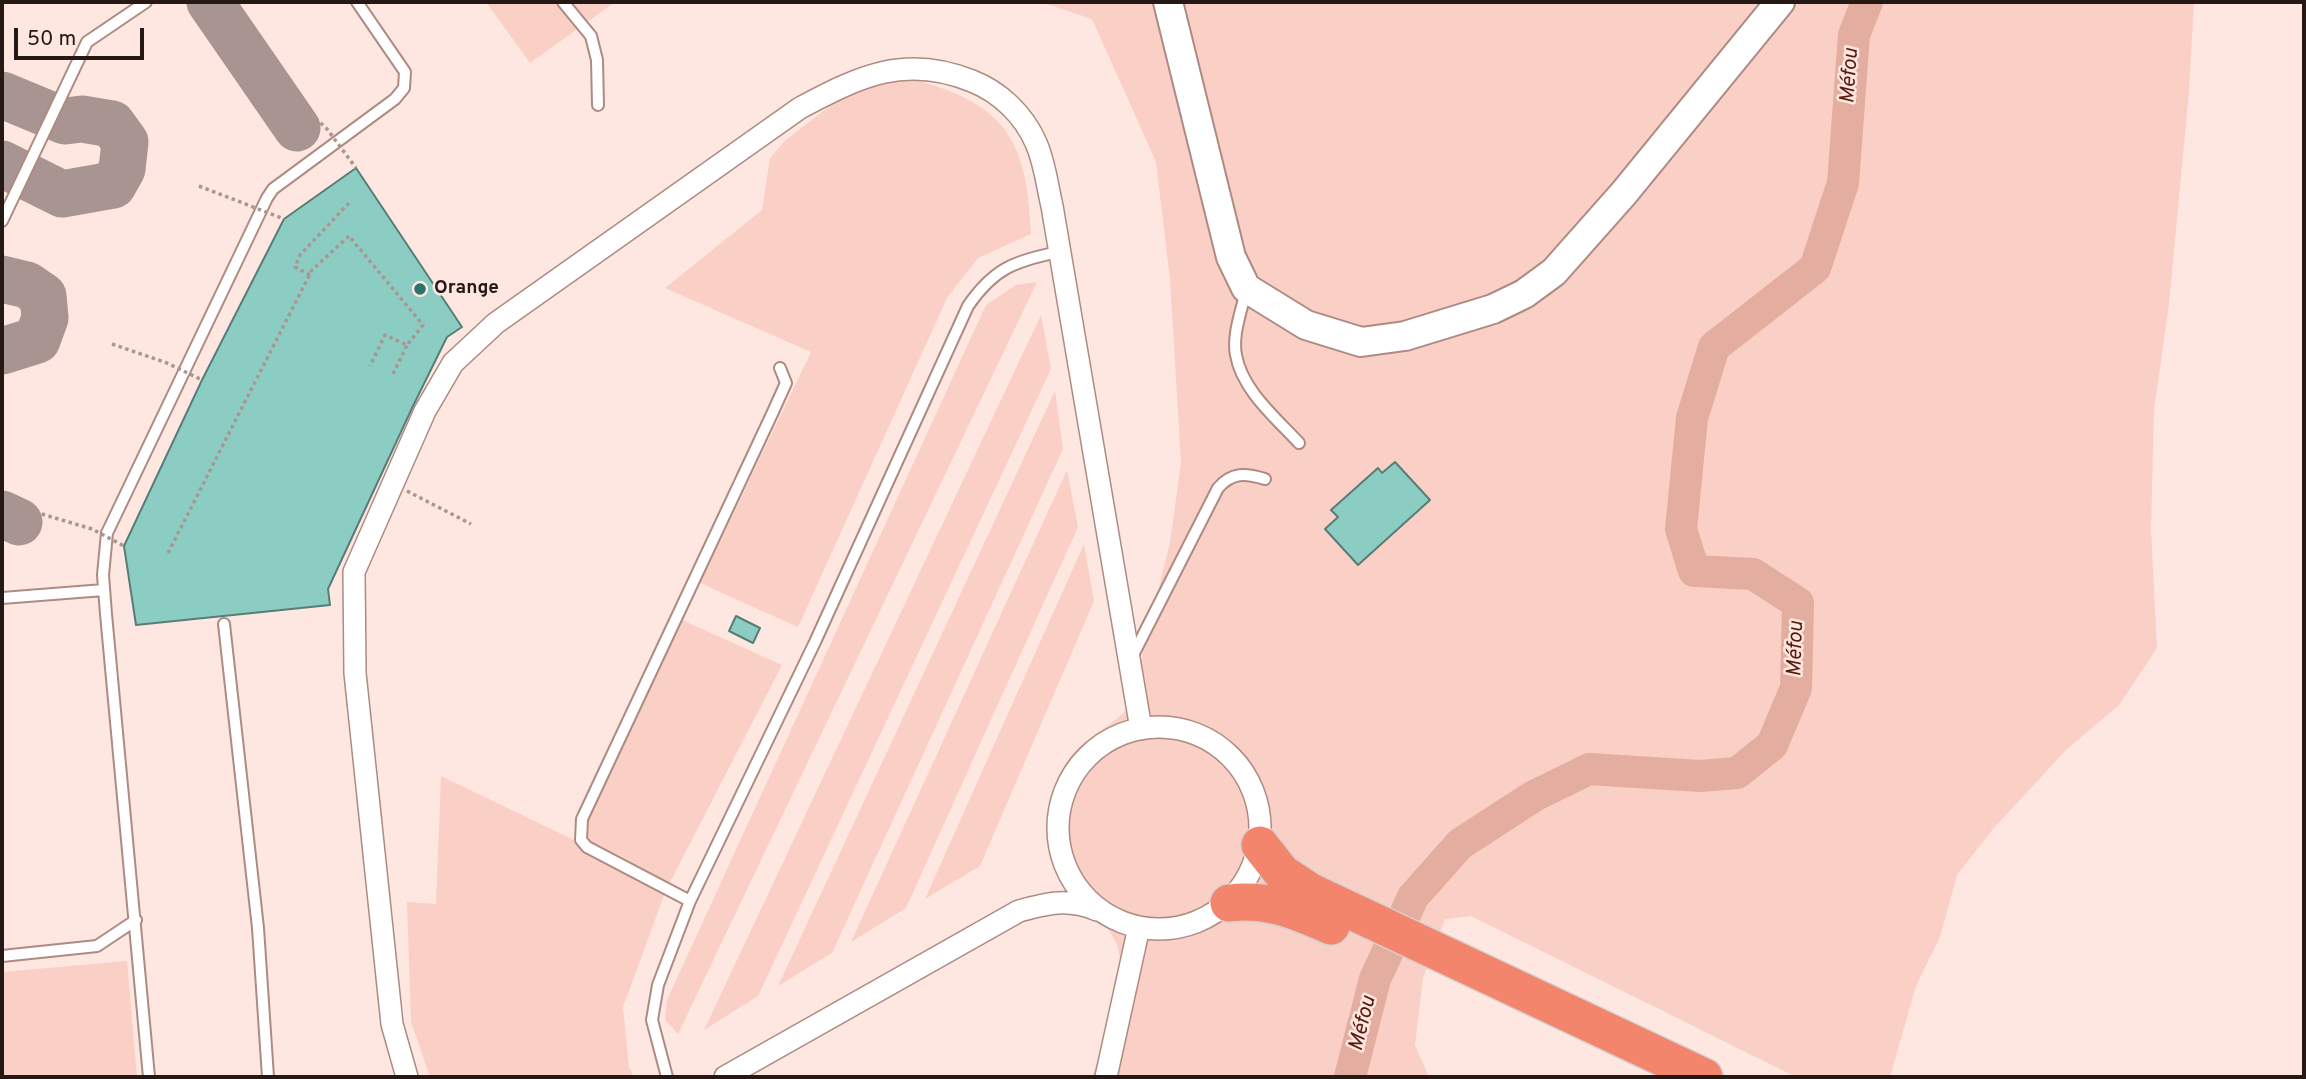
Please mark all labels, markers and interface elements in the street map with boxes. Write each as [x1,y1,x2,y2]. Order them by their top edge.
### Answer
scale bar [18,14,147,58]
text: 50 m [27,26,76,53]
water label: Méfou [1836,47,1866,105]
place label: Orange [434,278,499,300]
marker: Orange [412,281,428,297]
water label: Méfou [1783,621,1811,677]
water label: Méfou [1345,994,1383,1054]

